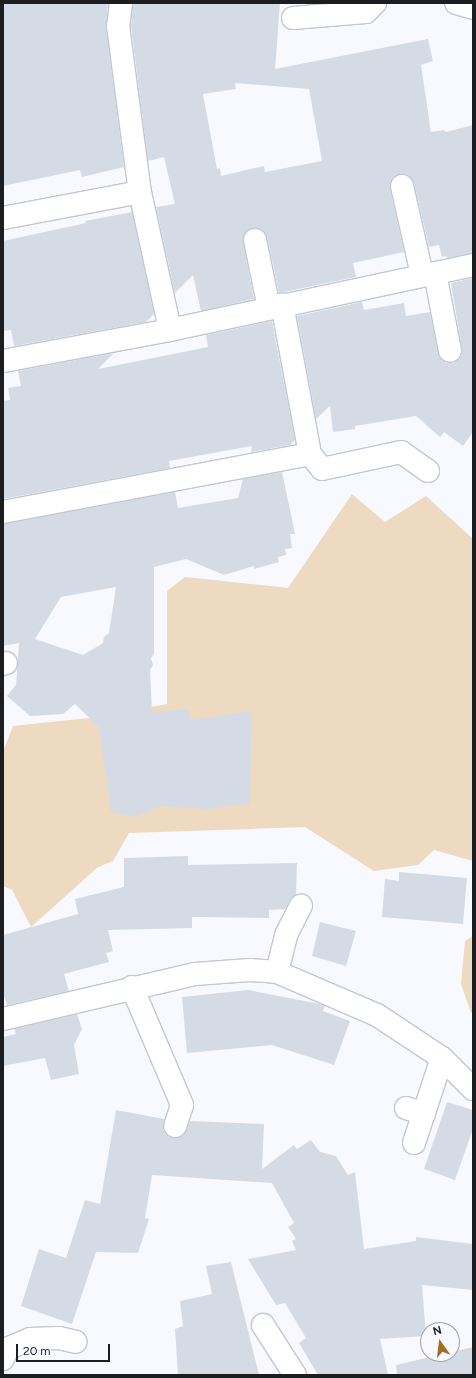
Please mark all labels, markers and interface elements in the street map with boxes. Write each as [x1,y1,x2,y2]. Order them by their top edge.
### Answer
north arrow [420,1322,460,1362]
text: N [432,1324,443,1338]
scale bar [18,1336,112,1362]
text: 20 m [23,1344,51,1358]

